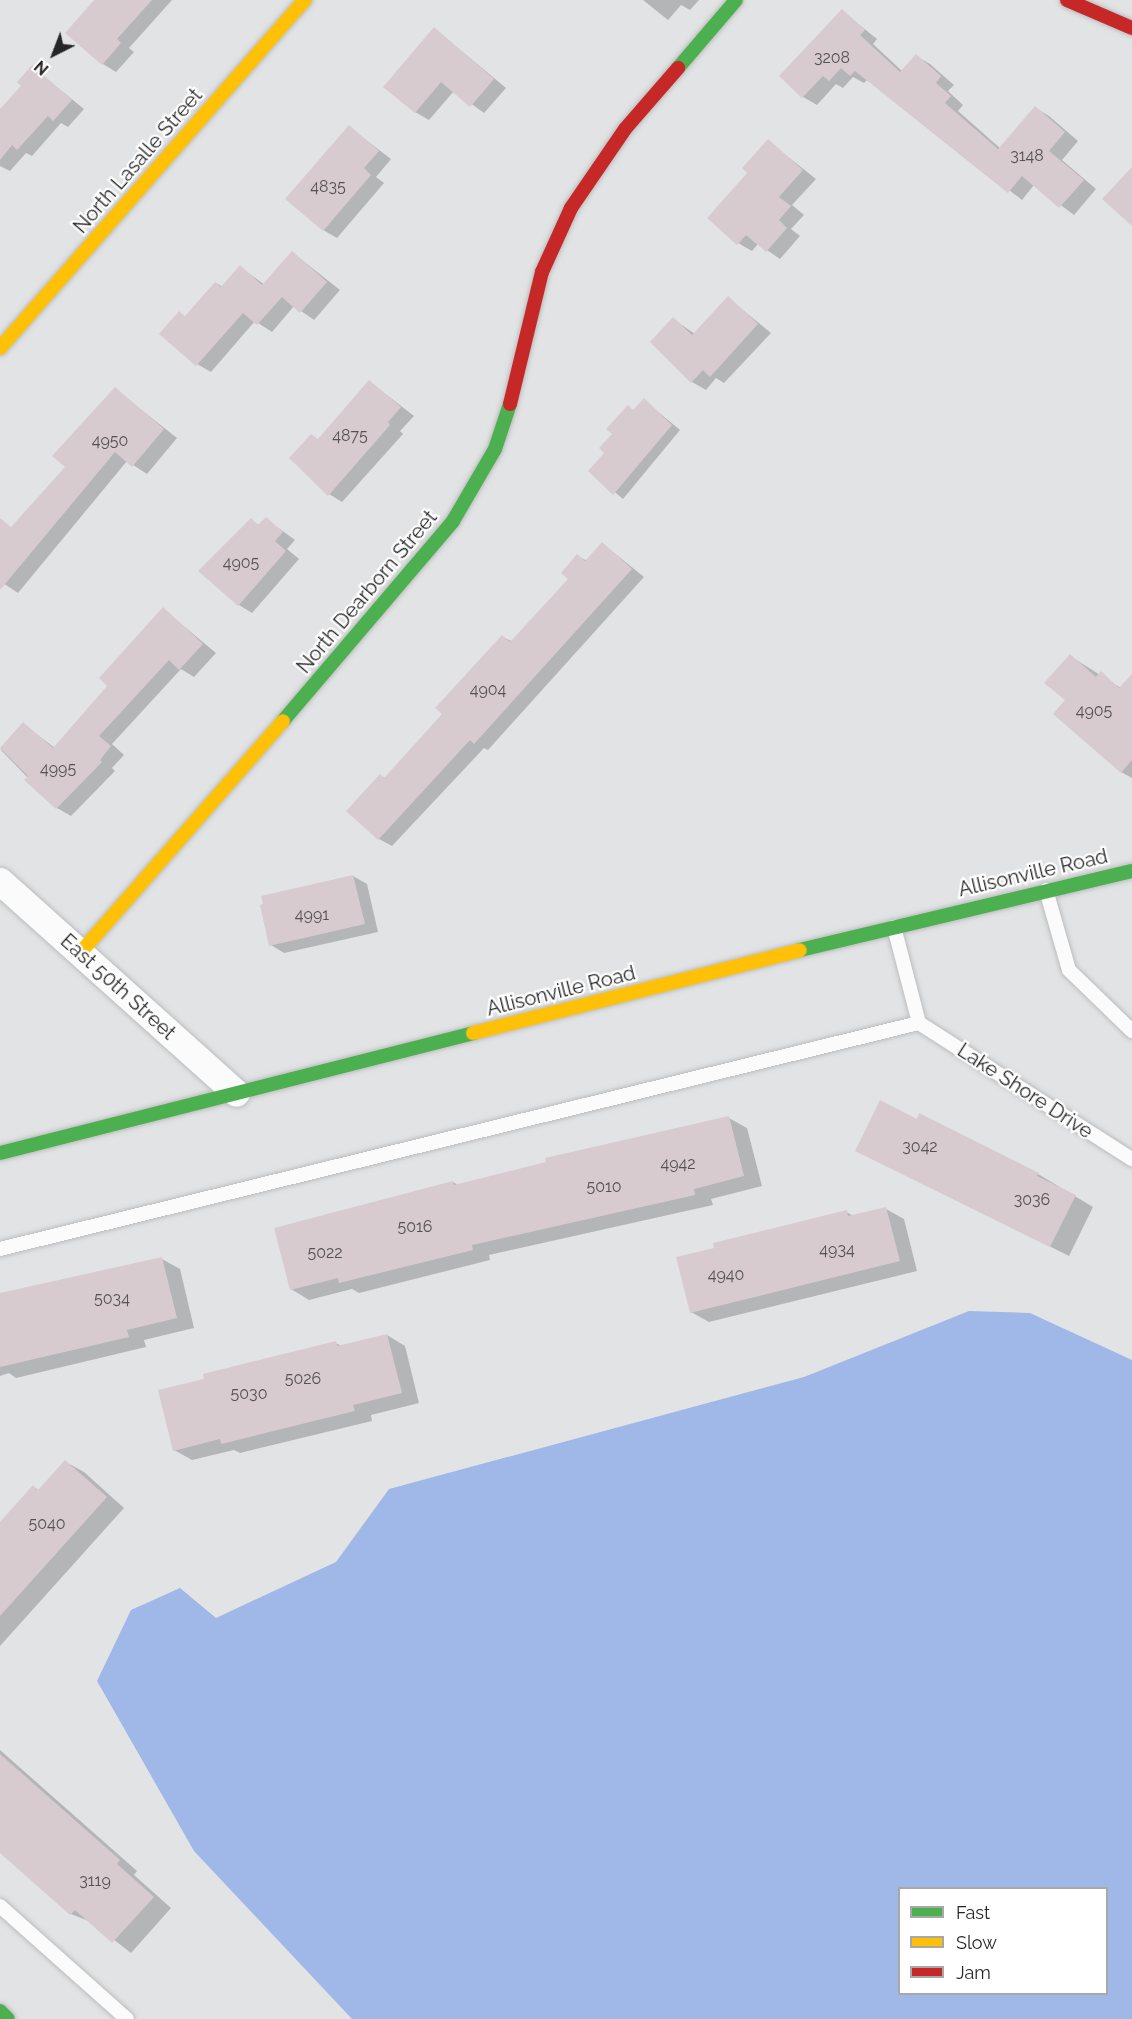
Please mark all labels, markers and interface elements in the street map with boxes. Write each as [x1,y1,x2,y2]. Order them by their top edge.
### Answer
north arrow [24,24,84,84]
house number: 3208 [814,48,850,68]
text: N [31,57,53,79]
street label: North Lasalle Street [69,84,207,238]
house number: 3148 [1010,146,1044,166]
house number: 4835 [310,177,346,197]
house number: 4875 [332,426,368,446]
house number: 4950 [92,431,128,451]
street label: North Dearborn Street [292,506,442,678]
house number: 4905 [223,553,259,573]
house number: 4904 [470,680,506,700]
house number: 4905 [1076,701,1112,721]
house number: 4995 [40,759,76,779]
street label: Allisonville Road [956,844,1110,902]
house number: 4991 [295,905,329,925]
street label: East 50th Street [56,929,180,1045]
street label: Allisonville Road [484,961,638,1021]
street label: Lake Shore Drive [953,1038,1097,1144]
house number: 3042 [902,1137,938,1157]
house number: 4942 [660,1154,696,1174]
house number: 5010 [586,1177,622,1197]
house number: 3036 [1014,1190,1050,1210]
house number: 5016 [397,1217,433,1237]
house number: 4934 [819,1240,855,1260]
house number: 5022 [307,1243,343,1263]
house number: 4940 [708,1265,744,1285]
house number: 5034 [94,1289,130,1309]
house number: 5026 [285,1369,321,1389]
house number: 5030 [231,1384,267,1404]
house number: 5040 [28,1514,66,1534]
house number: 3119 [79,1871,111,1891]
legend [898,1887,1108,1995]
text: Fast [956,1902,990,1923]
text: Slow [956,1932,997,1953]
text: Jam [956,1962,991,1983]

